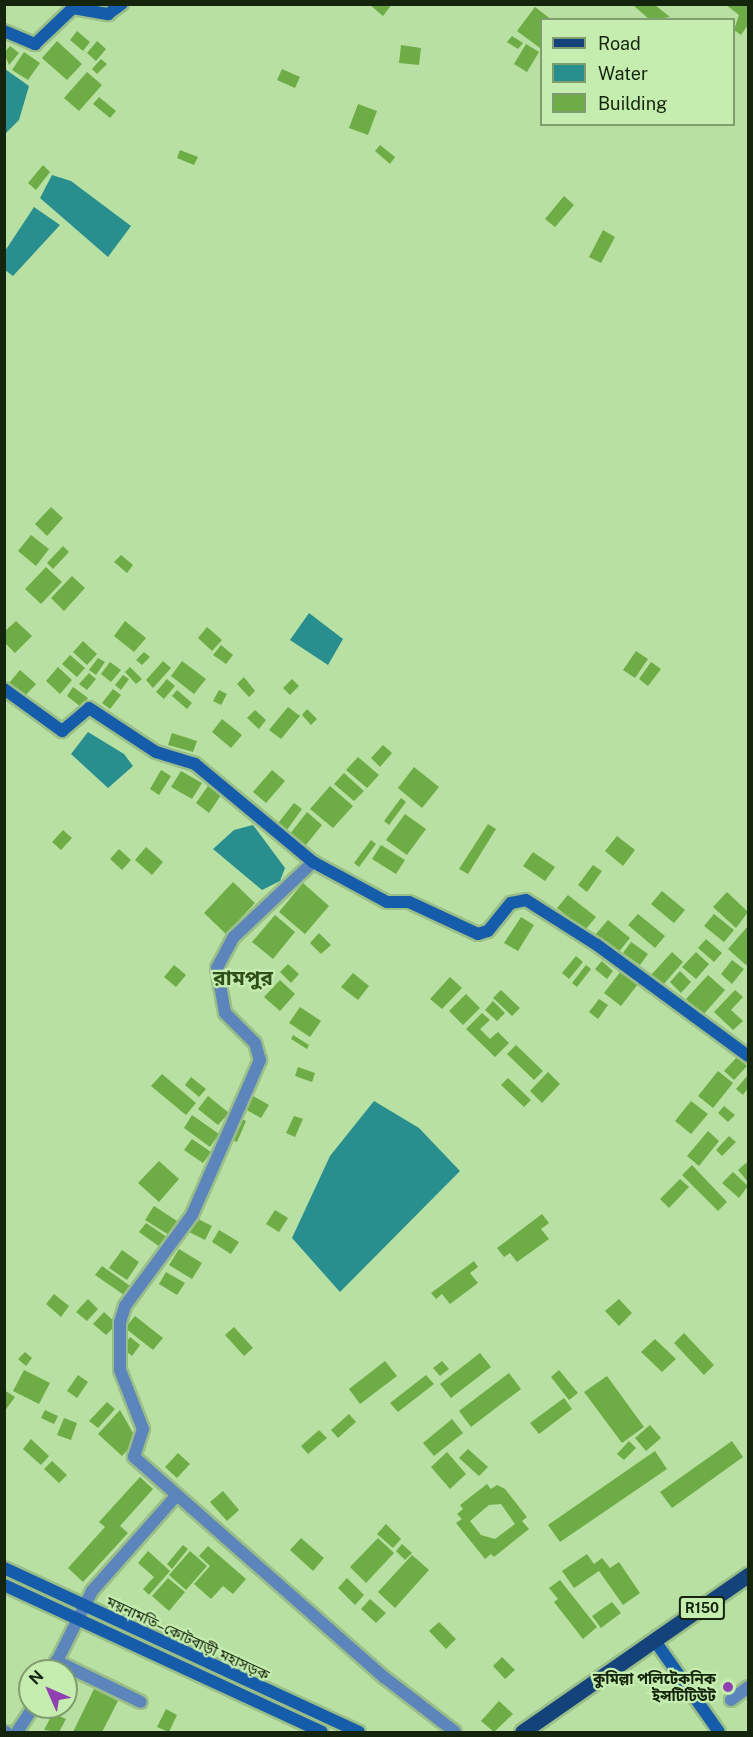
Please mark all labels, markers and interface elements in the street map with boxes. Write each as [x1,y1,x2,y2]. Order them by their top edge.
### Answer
legend [540,18,735,126]
text: Road [598,33,641,54]
text: Water [598,63,648,84]
text: Building [598,93,667,114]
district label: রামপুর [213,965,273,991]
street label: ময়নামতি–কোটবাড়ী মহাসড়ক [104,1592,272,1684]
road number: R150 [678,1597,726,1619]
north arrow [18,1659,78,1719]
text: N [25,1666,47,1688]
place label: কুমিল্লা পলিটেকনিক ইন্সটিটিউট [593,1669,716,1704]
marker: কুমিল্লা পলিটেকনিক ইন্সটিটিউট [721,1680,735,1694]

